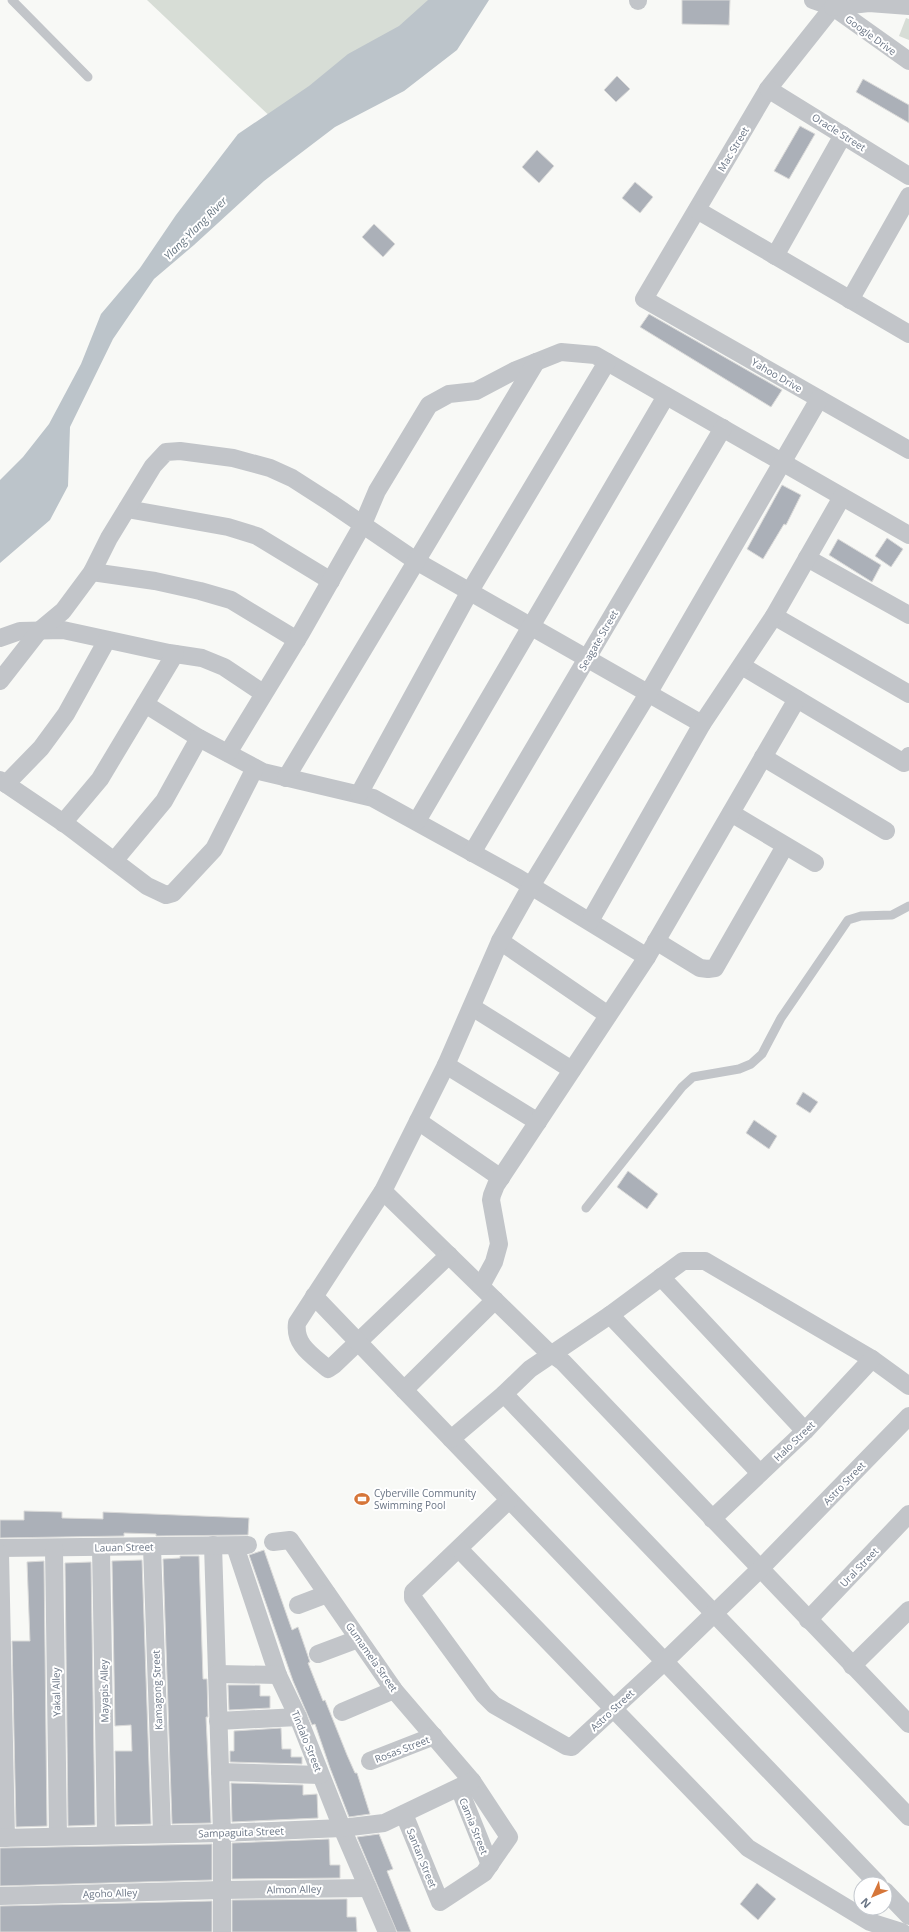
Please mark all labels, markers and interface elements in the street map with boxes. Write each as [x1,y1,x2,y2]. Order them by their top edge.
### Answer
street label: Google Drive [843,12,900,59]
street label: Oracle Street [809,110,869,154]
street label: Mac Street [714,124,752,174]
water label: Ylang-Ylang River [160,193,230,263]
street label: Yahoo Drive [749,355,805,395]
street label: Seagate Street [575,607,621,673]
street label: Halo Street [770,1418,818,1464]
street label: Astro Street [820,1458,869,1508]
place label: Cyberville Community Swimming Pool [374,1486,477,1512]
sports icon: Cyberville Community Swimming Pool [353,1490,371,1508]
street label: Lauan Street [94,1539,154,1555]
street label: Ural Street [837,1544,882,1590]
street label: Gumamela Street [343,1620,401,1695]
street label: Kamagong Street [149,1649,165,1730]
street label: Mayapis Alley [96,1658,112,1723]
street label: Yakal Alley [49,1666,63,1717]
street label: Astro Street [587,1686,637,1734]
street label: Tindalo Street [288,1708,326,1774]
street label: Rosas Street [373,1732,432,1766]
street label: Camia Street [456,1796,492,1857]
street label: Sampaguita Street [198,1823,285,1840]
street label: Santan Street [404,1826,440,1890]
north arrow [853,1876,893,1916]
street label: Almon Alley [266,1882,323,1896]
street label: Agoho Alley [83,1885,138,1901]
text: N [857,1895,874,1912]

